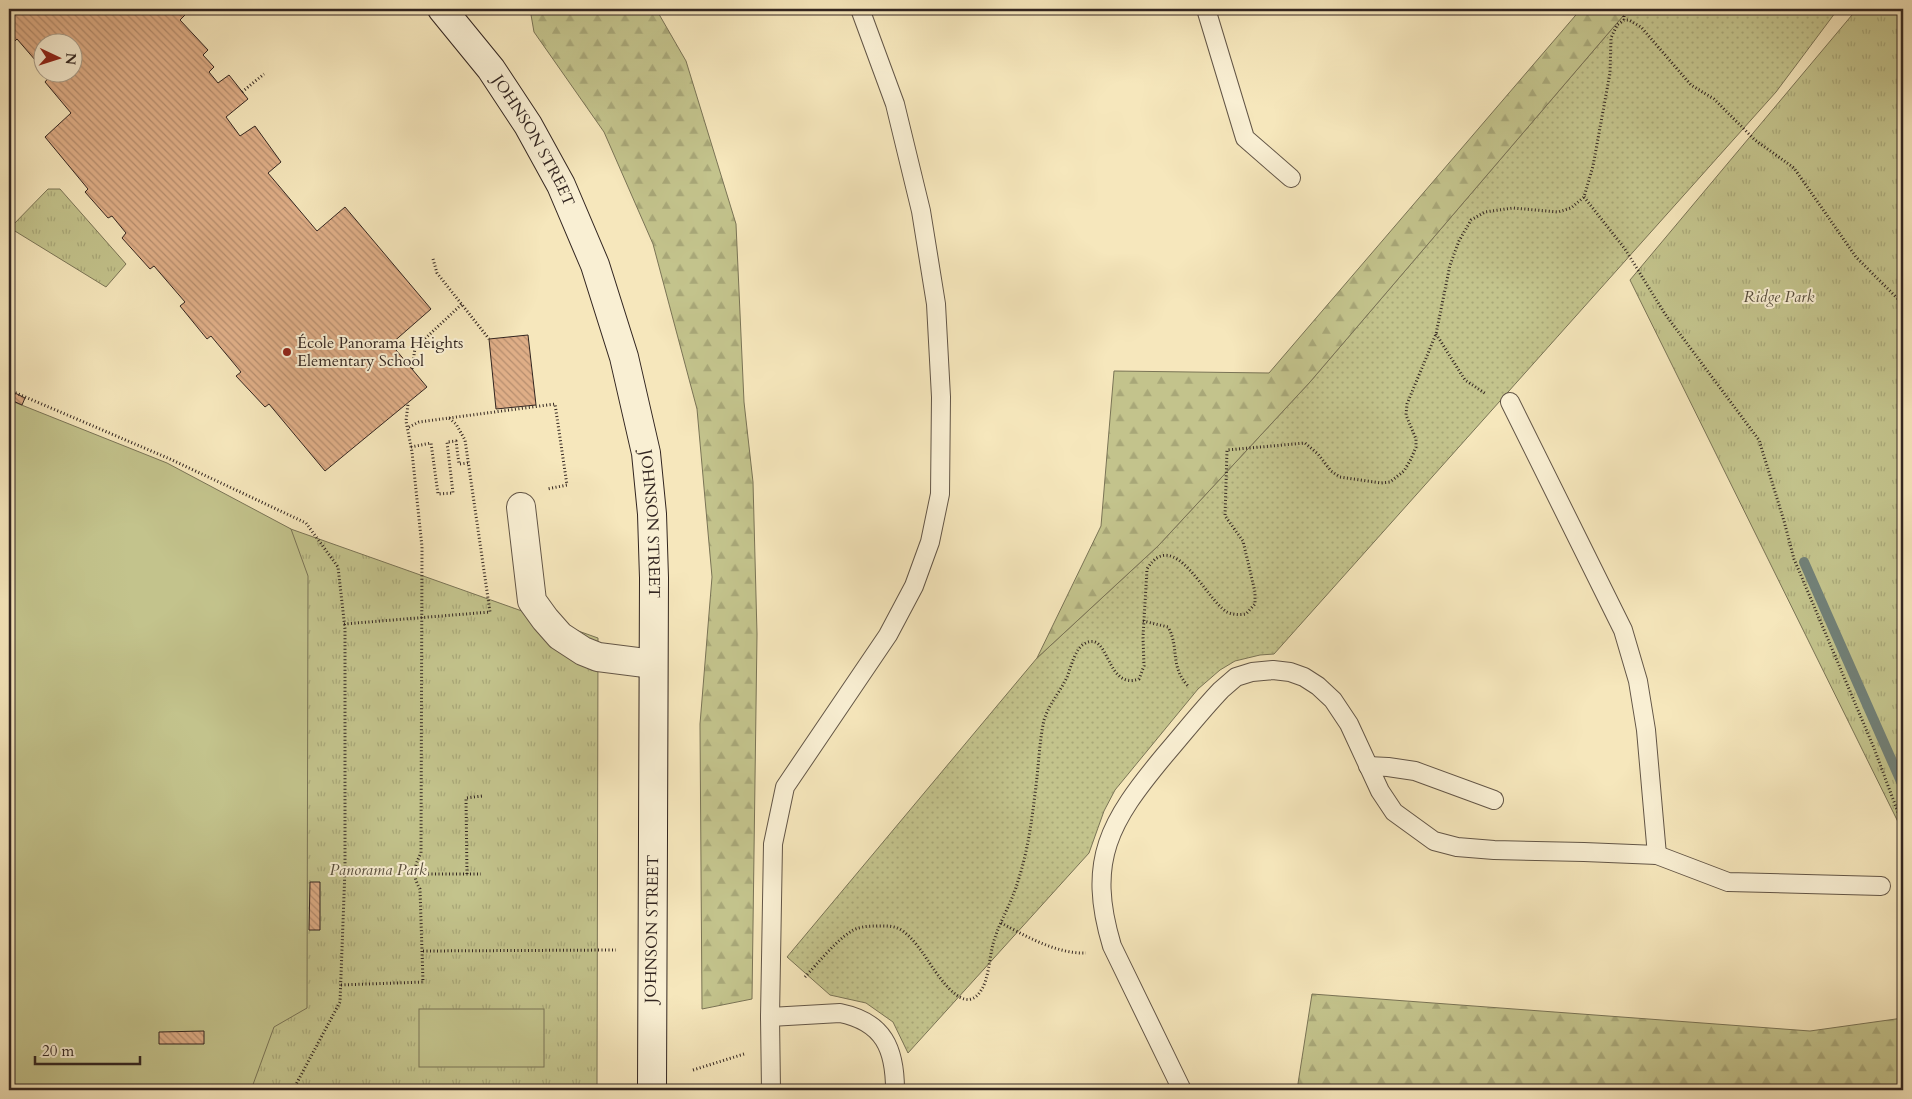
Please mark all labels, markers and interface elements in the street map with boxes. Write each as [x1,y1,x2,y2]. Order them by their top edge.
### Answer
north arrow [32,32,82,82]
text: N [61,52,80,66]
street label: JOHNSON STREET [486,69,580,210]
park label: Ridge Park [1744,286,1814,308]
place label: École Panorama Heights Elementary School [297,332,463,372]
marker: École Panorama Heights Elementary School [281,346,293,358]
street label: JOHNSON STREET [634,446,665,598]
street label: JOHNSON STREET [640,854,664,1005]
park label: Panorama Park [329,859,427,881]
scale bar [35,1034,140,1066]
text: 20 m [42,1041,74,1061]

